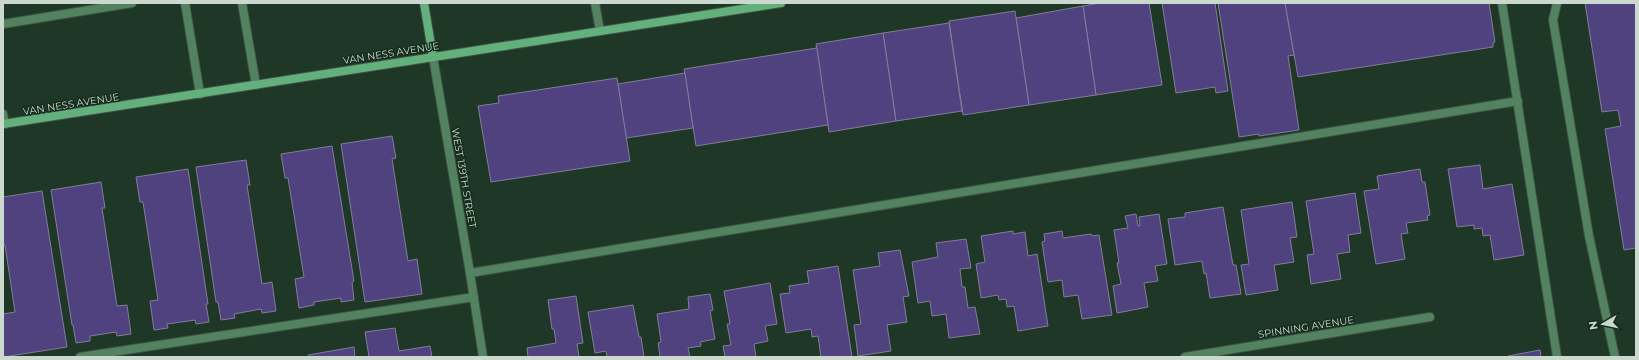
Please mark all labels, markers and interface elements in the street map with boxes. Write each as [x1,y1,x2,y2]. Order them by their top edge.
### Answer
street label: VAN NESS AVENUE [342,39,440,67]
street label: VAN NESS AVENUE [22,90,120,118]
street label: WEST 139TH STREET [449,127,479,230]
north arrow [1583,304,1623,344]
street label: SPINNING AVENUE [1257,313,1355,341]
text: N [1586,320,1601,331]

